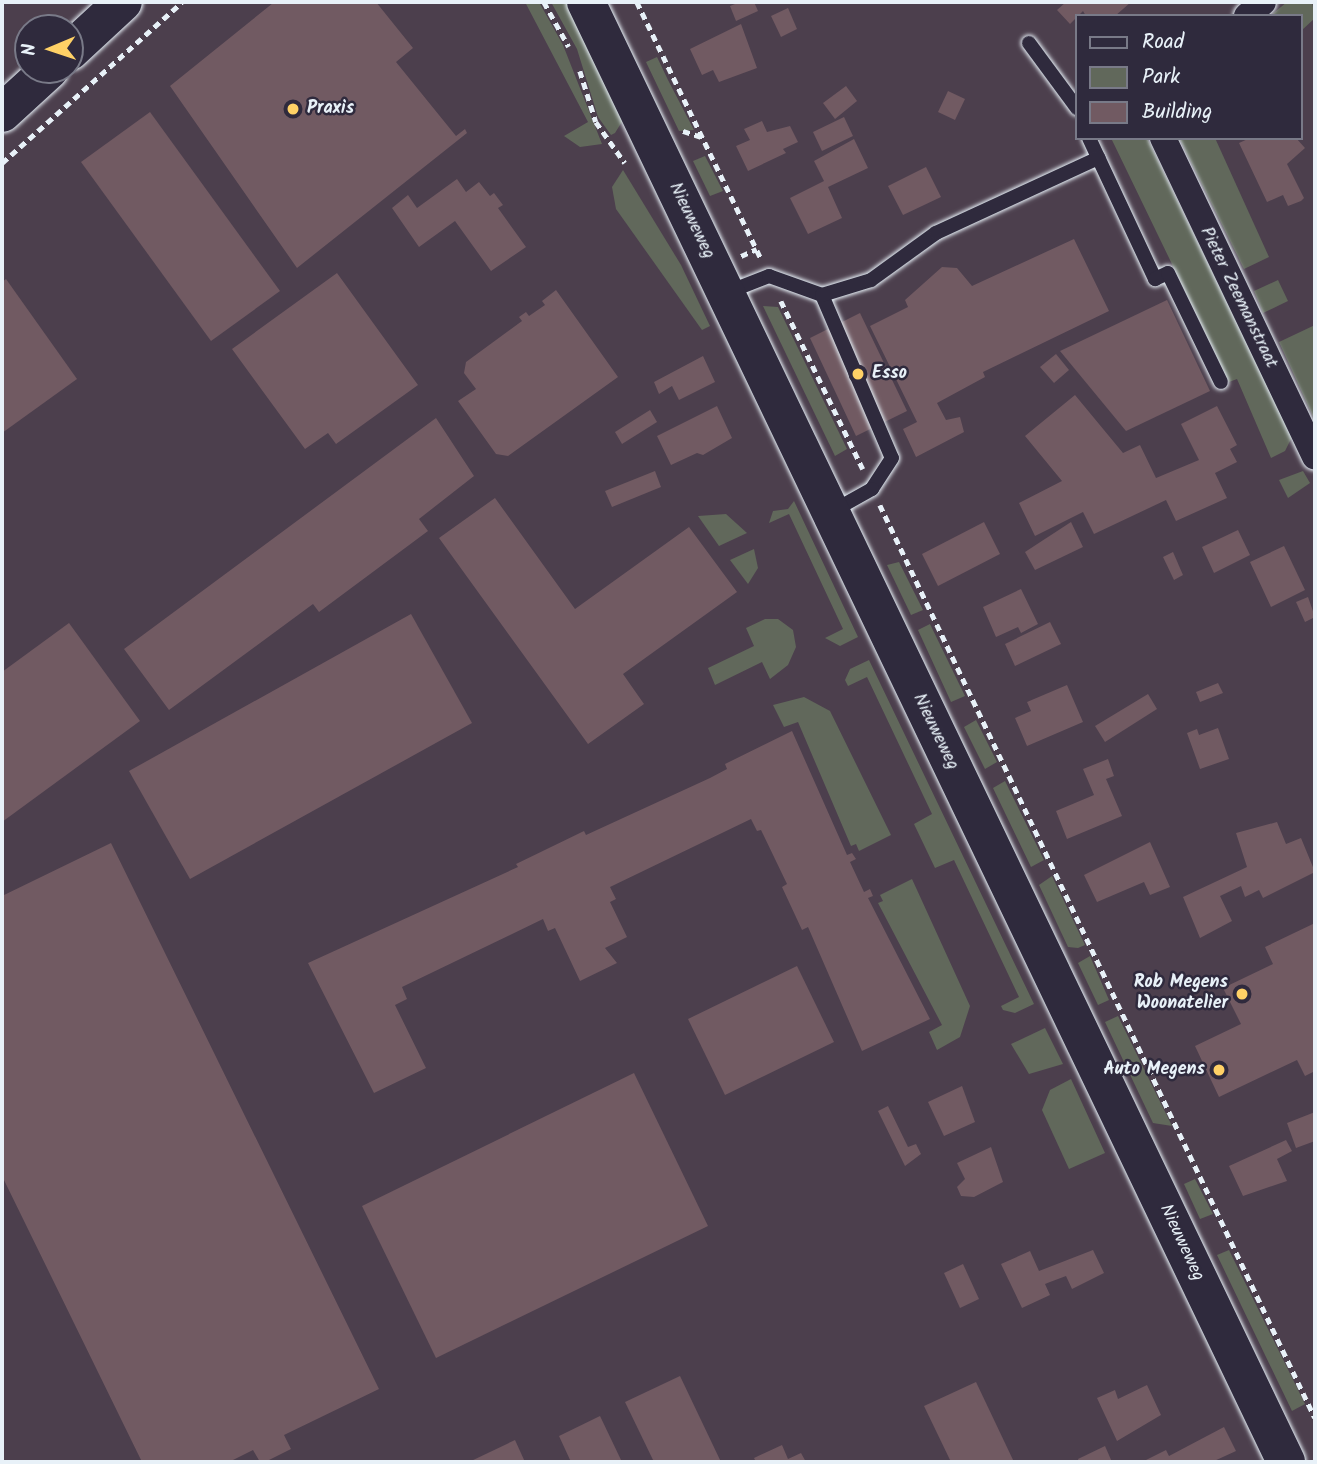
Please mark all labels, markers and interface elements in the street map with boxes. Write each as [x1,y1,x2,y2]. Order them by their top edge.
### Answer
north arrow [14,14,84,84]
legend [1076,14,1303,140]
text: Road [1142,26,1184,59]
text: N [15,43,45,56]
text: Park [1142,61,1180,94]
text: Building [1142,96,1212,129]
place label: Praxis [307,98,354,120]
marker: Praxis [285,101,301,117]
street label: Nieuweweg [663,179,719,263]
street label: Pieter Zeemanstraat [1194,224,1282,372]
place label: Esso [872,363,907,385]
marker: Esso [850,366,866,382]
street label: Nieuweweg [907,690,963,774]
place label: Rob Megens Woonatelier [1134,973,1228,1016]
marker: Rob Megens Woonatelier [1234,986,1250,1002]
place label: Auto Megens [1103,1059,1205,1081]
marker: Auto Megens [1211,1062,1227,1078]
street label: Nieuweweg [1154,1201,1208,1285]

